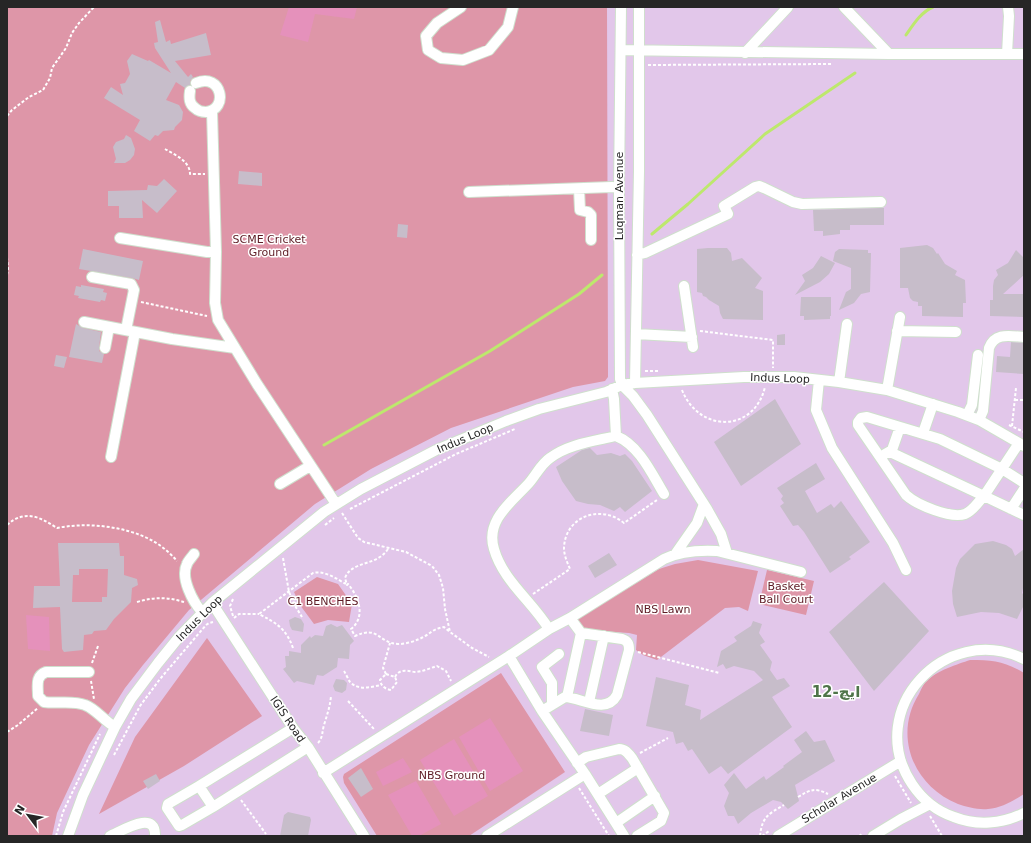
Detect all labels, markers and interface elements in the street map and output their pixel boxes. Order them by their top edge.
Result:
street label: Luqman Avenue [613,151,626,240]
park label: SCME Cricket Ground [233,233,306,259]
street label: Indus Loop [750,371,810,386]
street label: Indus Loop [435,421,495,456]
park label: Basket Ball Court [759,580,814,606]
street label: Indus Loop [174,593,225,644]
park label: C1 BENCHES [288,595,358,608]
park label: NBS Lawn [636,603,690,616]
district label: ایچ-12 [812,683,860,701]
street label: IGIS Road [267,694,308,745]
park label: NBS Ground [419,769,485,782]
street label: Scholar Avenue [799,771,879,826]
north arrow [8,795,48,835]
text: N [12,803,28,817]

